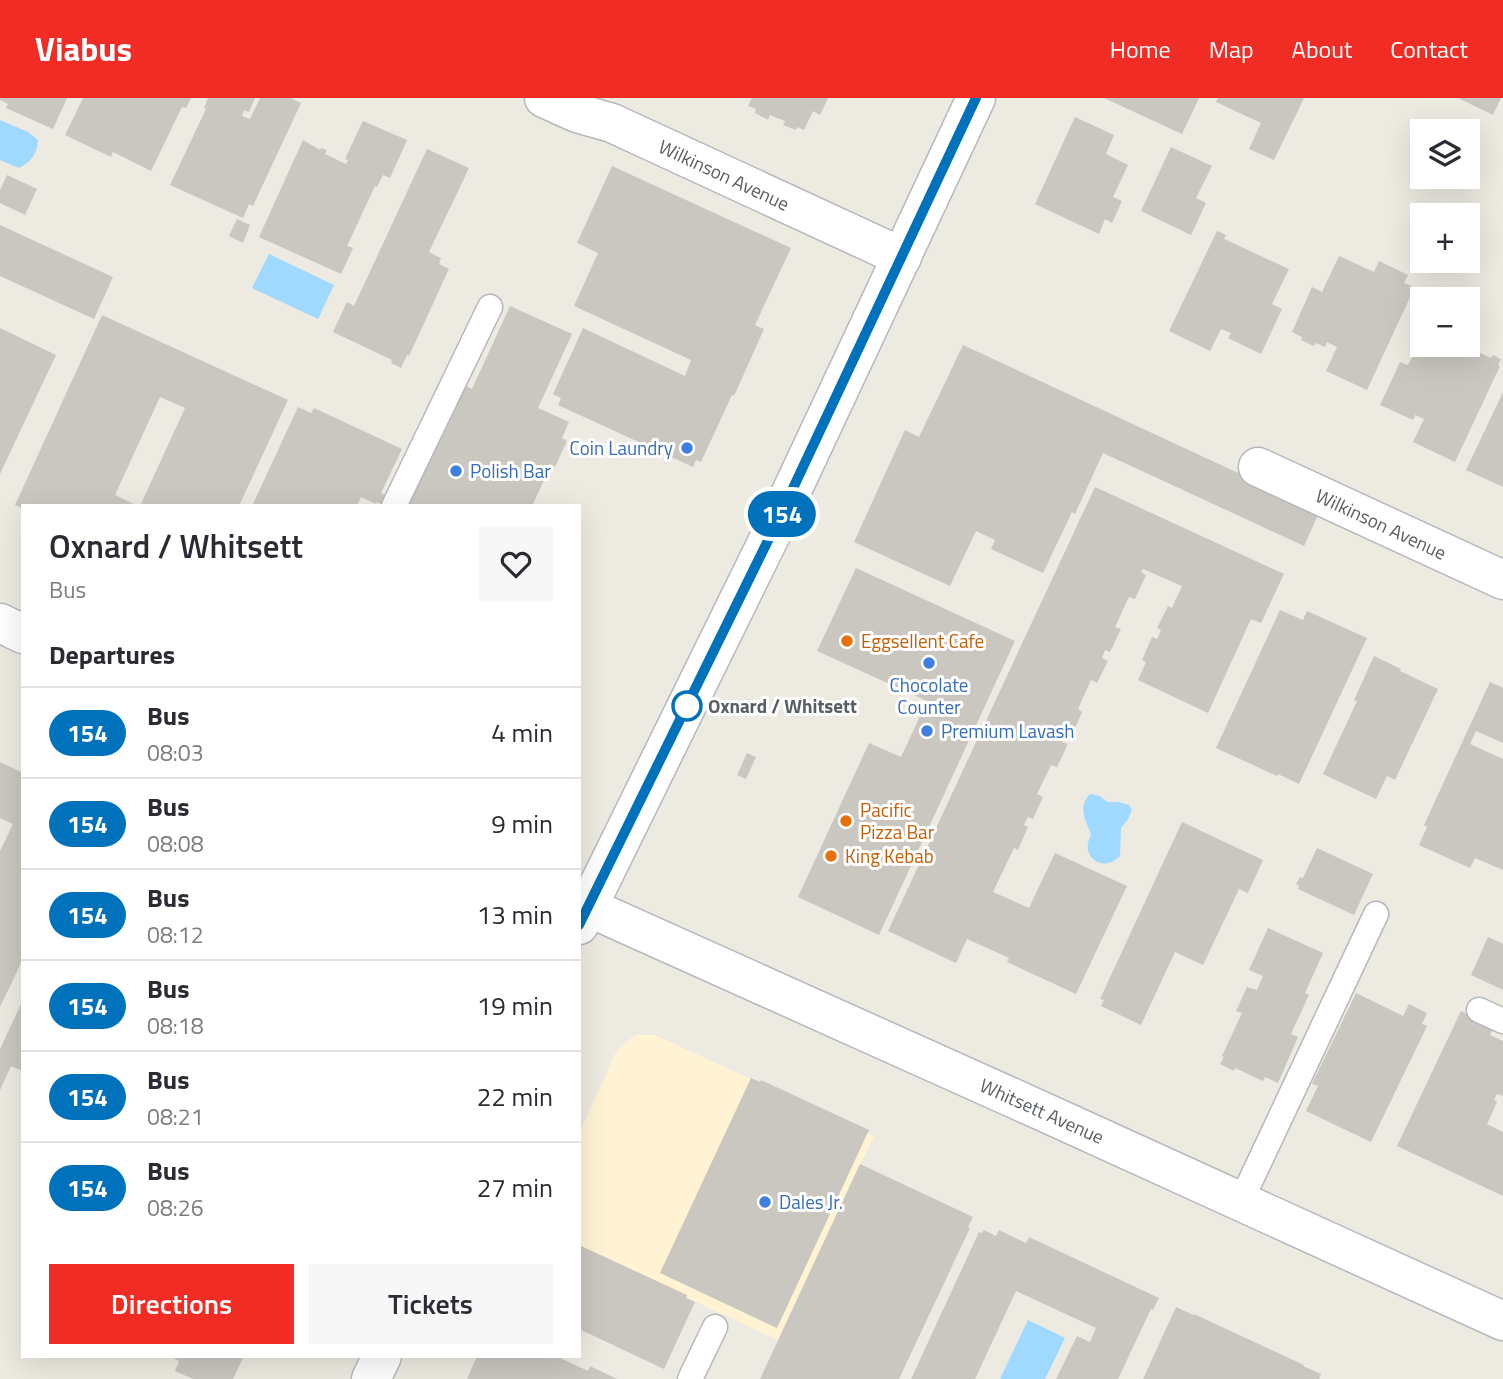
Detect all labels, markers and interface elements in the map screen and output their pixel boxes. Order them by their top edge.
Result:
text: Viabus [35,24,132,74]
text: Home [1110,31,1171,67]
text: Map [1209,31,1254,67]
text: About [1292,31,1352,67]
text: Contact [1390,31,1468,67]
map controls [1410,119,1480,357]
button: layers [1410,119,1480,189]
street label: Wilkinson Avenue [654,131,794,218]
button: + [1410,203,1480,273]
button: − [1410,287,1480,357]
place label: Coin Laundry [570,433,673,462]
marker: Coin Laundry [679,440,695,456]
place label: Polish Bar [470,456,551,485]
marker: Polish Bar [448,463,464,479]
street label: Wilkinson Avenue [1311,480,1451,567]
line badge: 154 [742,491,822,537]
text: 154 [762,496,802,532]
text: Oxnard / Whitsett [49,521,303,571]
button: heart [479,527,553,601]
text: Bus [49,572,86,607]
place label: Eggsellent Cafe [861,626,984,655]
marker: Eggsellent Cafe [839,633,855,649]
text: Departures [49,635,175,674]
marker: Chocolate Counter [921,655,937,671]
place label: Chocolate Counter [890,670,968,721]
marker: Oxnard / Whitsett [672,691,702,721]
place label: Oxnard / Whitsett [708,691,857,720]
text: Bus [147,696,189,735]
text: 4 min [491,713,553,752]
text: 154 [67,715,108,751]
place label: Premium Lavash [941,716,1075,745]
marker: Premium Lavash [919,723,935,739]
text: 08:03 [147,735,204,770]
text: Bus [147,787,189,826]
place label: Pacific Pizza Bar [860,795,935,846]
text: 9 min [491,804,553,843]
text: 154 [67,806,108,842]
marker: Pacific Pizza Bar [838,813,854,829]
text: 08:08 [147,826,204,861]
place label: King Kebab [845,841,934,870]
marker: King Kebab [823,848,839,864]
text: Bus [147,878,189,917]
text: 13 min [477,895,553,934]
text: 154 [67,897,108,933]
text: 08:12 [147,917,204,952]
text: Bus [147,969,189,1008]
text: 19 min [477,986,553,1025]
text: 154 [67,988,108,1024]
text: 08:18 [147,1008,204,1043]
text: Bus [147,1060,189,1099]
street label: Whitsett Avenue [975,1070,1109,1151]
text: 22 min [477,1077,553,1116]
text: 154 [67,1079,108,1115]
text: 08:21 [147,1099,204,1134]
text: Bus [147,1151,189,1190]
text: 27 min [477,1168,553,1207]
text: 154 [67,1170,108,1206]
place label: Dales Jr. [779,1187,843,1216]
text: 08:26 [147,1190,204,1225]
marker: Dales Jr. [757,1194,773,1210]
button: Directions [49,1264,294,1344]
button: Tickets [308,1264,553,1344]

